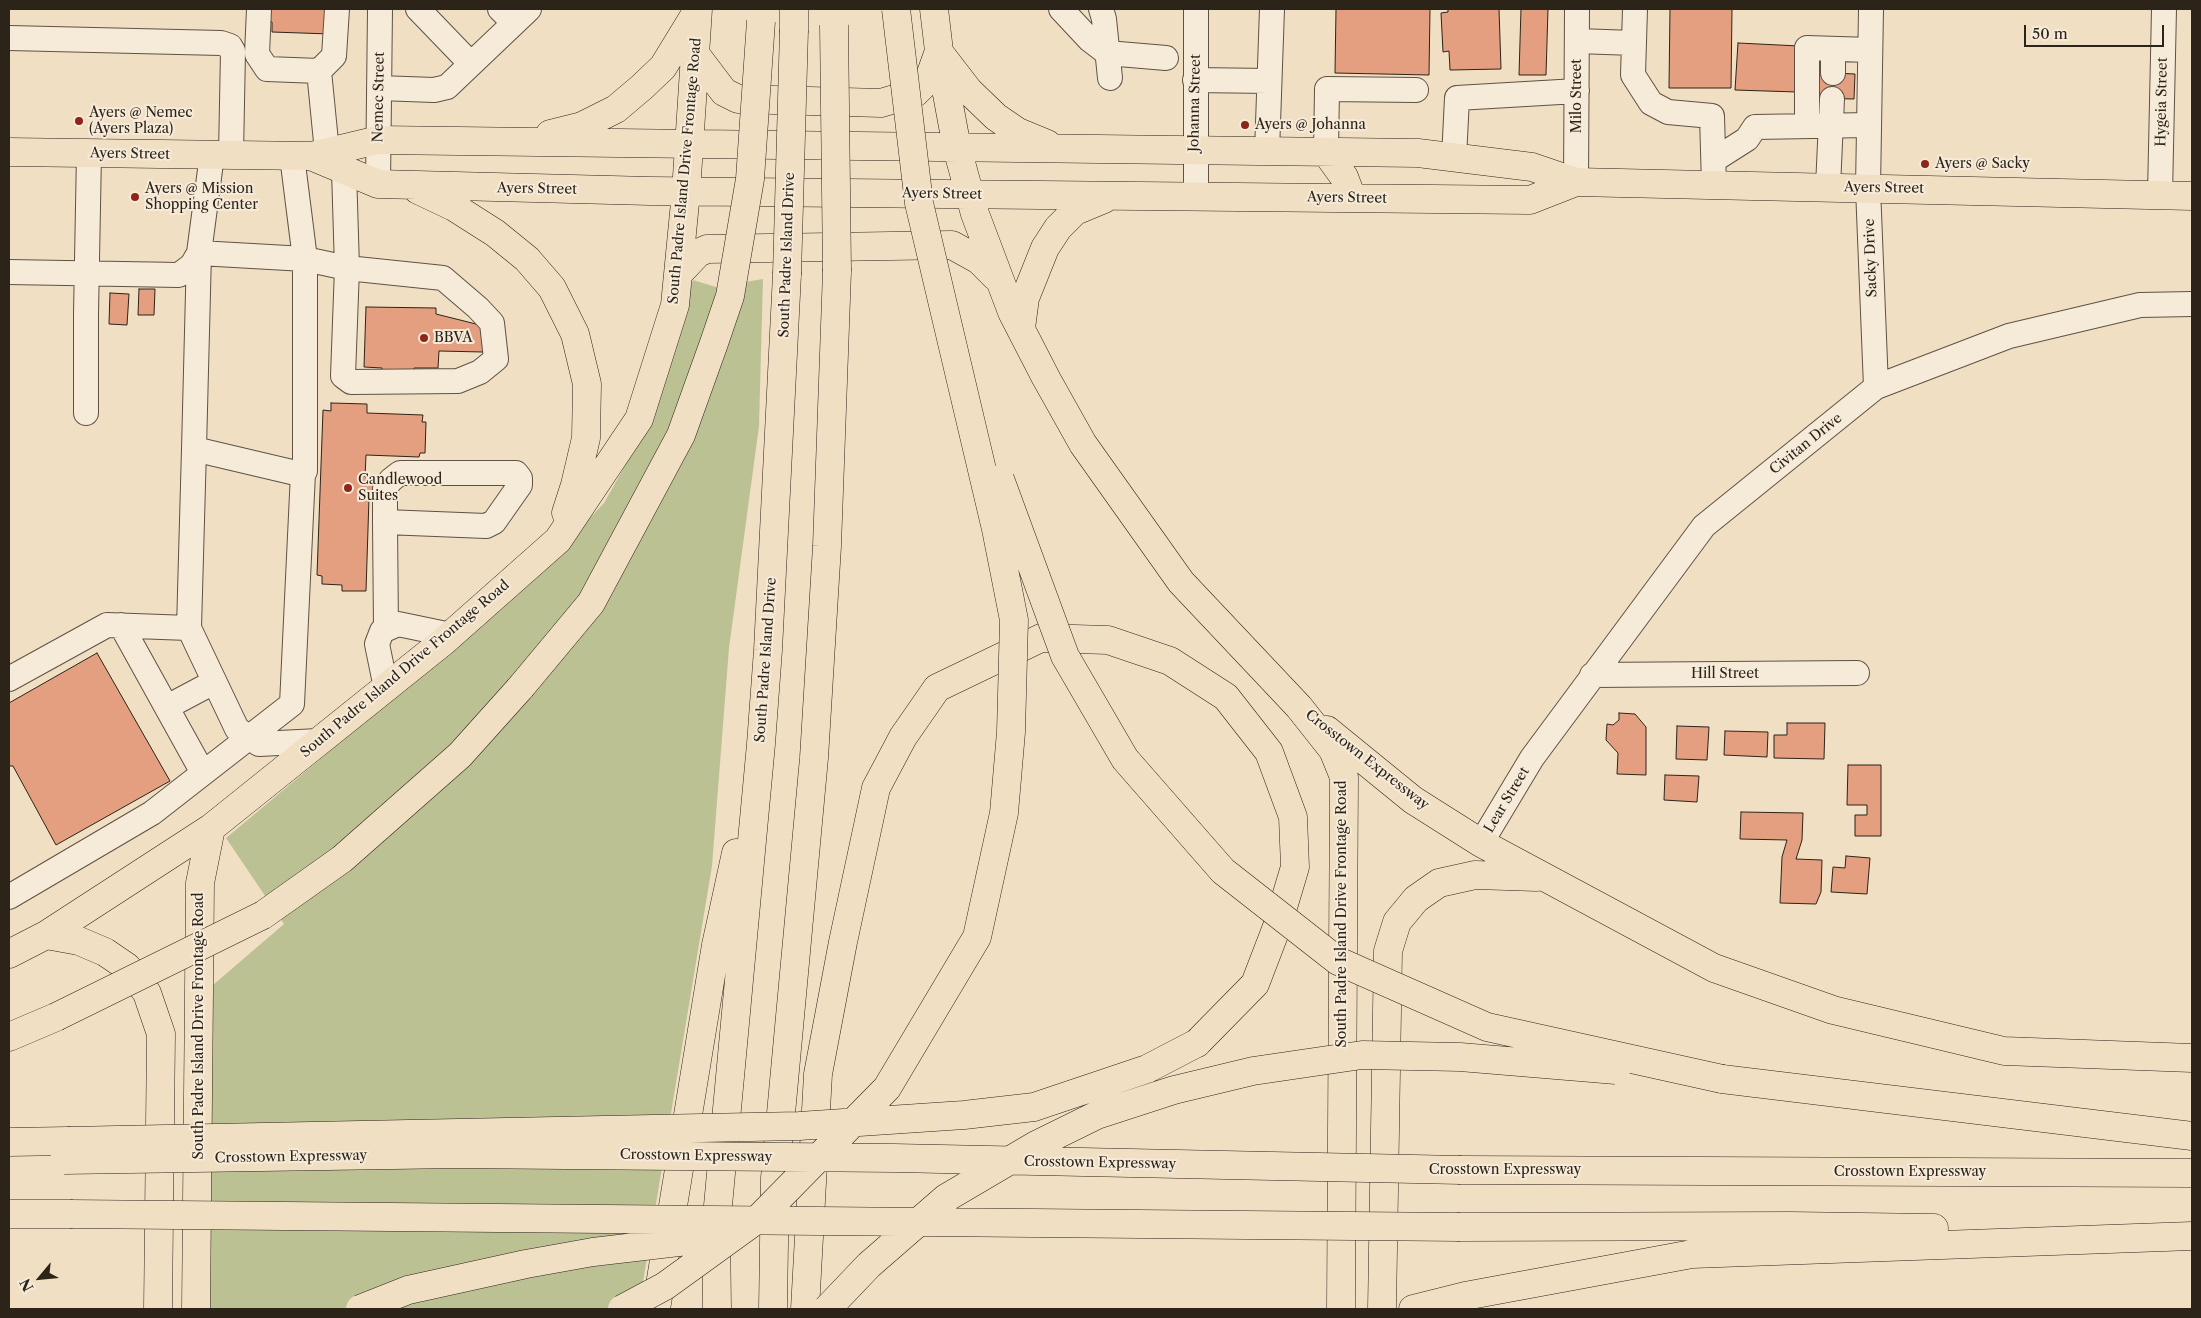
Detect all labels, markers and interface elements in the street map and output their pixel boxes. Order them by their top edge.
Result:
scale bar [2026,15,2166,47]
text: 50 m [2032,24,2068,43]
street label: South Padre Island Drive Frontage Road [665,37,705,305]
street label: Nemec Street [370,52,388,142]
street label: Johanna Street [1186,54,1204,152]
street label: Hygeia Street [2153,57,2171,147]
street label: Milo Street [1569,59,1585,133]
place label: Ayers @ Nemec (Ayers Plaza) [89,105,193,138]
marker: Ayers @ Nemec (Ayers Plaza) [73,115,85,127]
place label: Ayers @ Johanna [1255,117,1366,133]
marker: Ayers @ Johanna [1239,119,1251,131]
street label: Ayers Street [90,145,170,163]
place label: Ayers @ Sacky [1935,156,2030,172]
marker: Ayers @ Sacky [1919,158,1931,170]
street label: South Padre Island Drive [776,172,798,338]
street label: Ayers Street [1844,179,1924,197]
street label: Ayers Street [497,180,577,198]
place label: Ayers @ Mission Shopping Center [145,181,258,213]
street label: Ayers Street [902,185,982,203]
street label: Ayers Street [1307,189,1387,207]
marker: Ayers @ Mission Shopping Center [129,191,141,203]
street label: Sacky Drive [1861,218,1881,298]
place label: BBVA [434,330,473,346]
marker: BBVA [418,332,430,344]
street label: Civitan Drive [1767,410,1845,478]
place label: Candlewood Suites [358,472,442,504]
marker: Candlewood Suites [342,482,354,494]
street label: South Padre Island Drive Frontage Road [297,577,513,761]
street label: South Padre Island Drive [752,577,780,743]
street label: Hill Street [1691,666,1759,682]
street label: Crosstown Expressway [1302,706,1432,814]
street label: Lear Street [1481,764,1533,836]
street label: South Padre Island Drive Frontage Road [1334,780,1350,1048]
street label: South Padre Island Drive Frontage Road [191,892,207,1160]
street label: Crosstown Expressway [620,1146,772,1166]
street label: Crosstown Expressway [215,1147,367,1167]
street label: Crosstown Expressway [1024,1153,1176,1173]
street label: Crosstown Expressway [1429,1162,1581,1178]
street label: Crosstown Expressway [1834,1164,1986,1180]
north arrow [15,1253,65,1303]
text: N [16,1275,38,1295]

